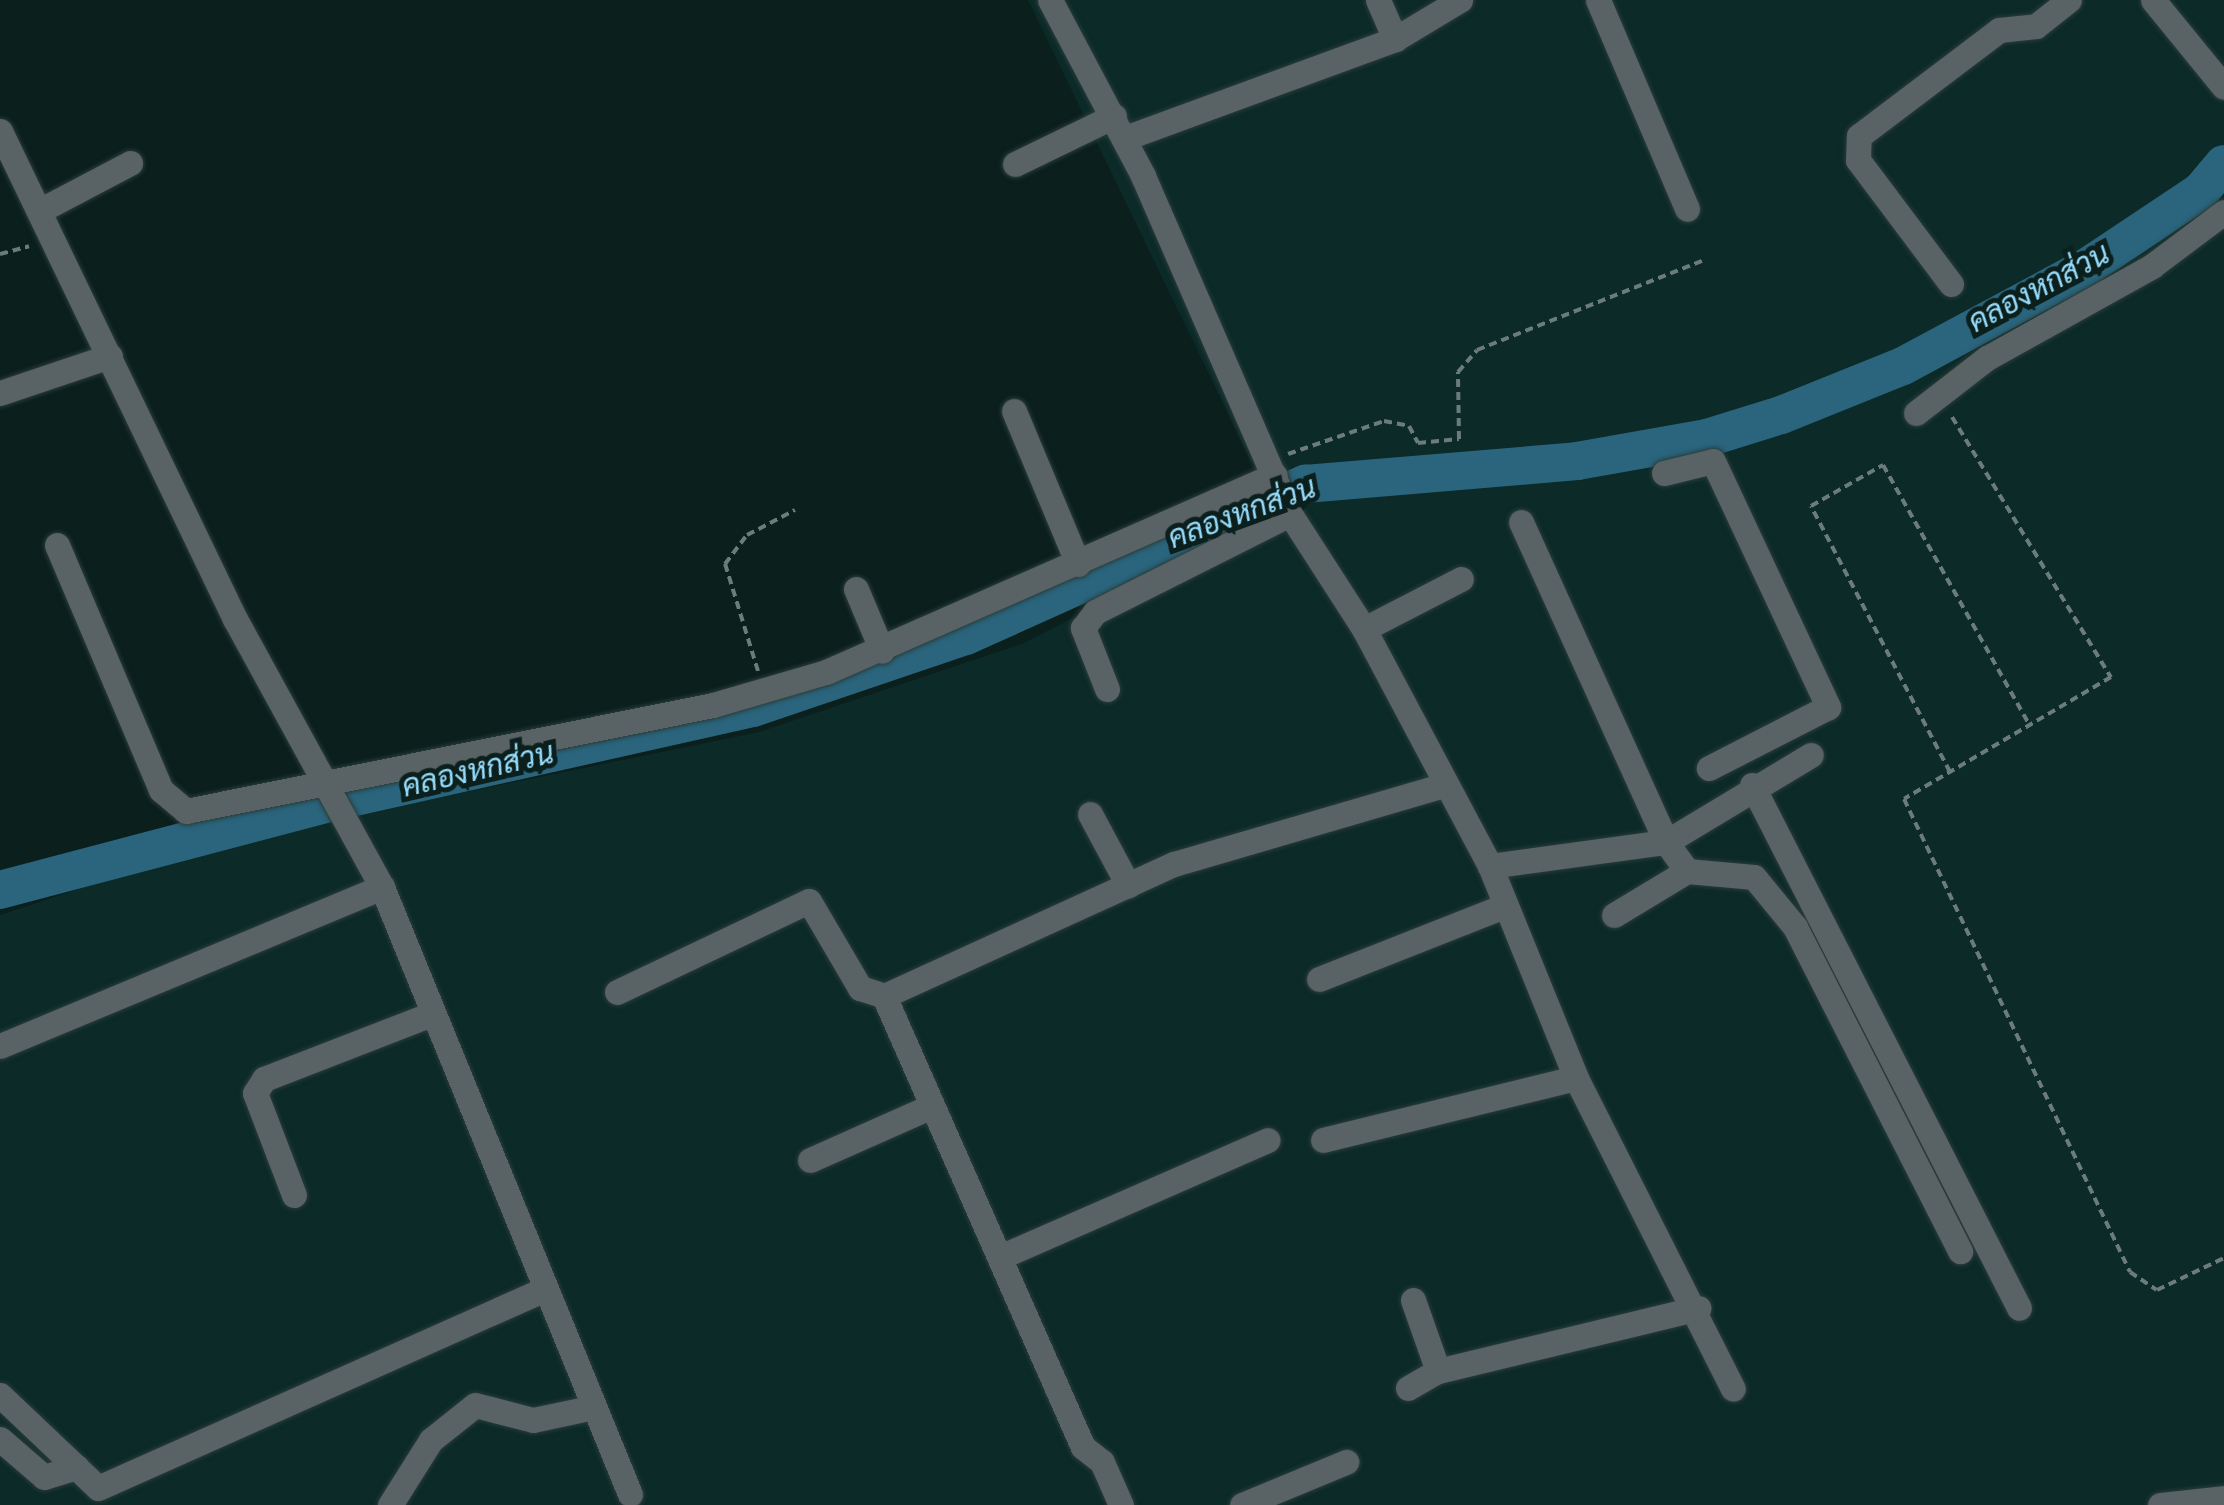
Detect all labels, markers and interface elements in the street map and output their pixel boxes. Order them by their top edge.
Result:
water label: คลองหกส่วน [1962,236,2116,340]
water label: คลองหกส่วน [1163,470,1321,556]
water label: คลองหกส่วน [398,735,558,805]

